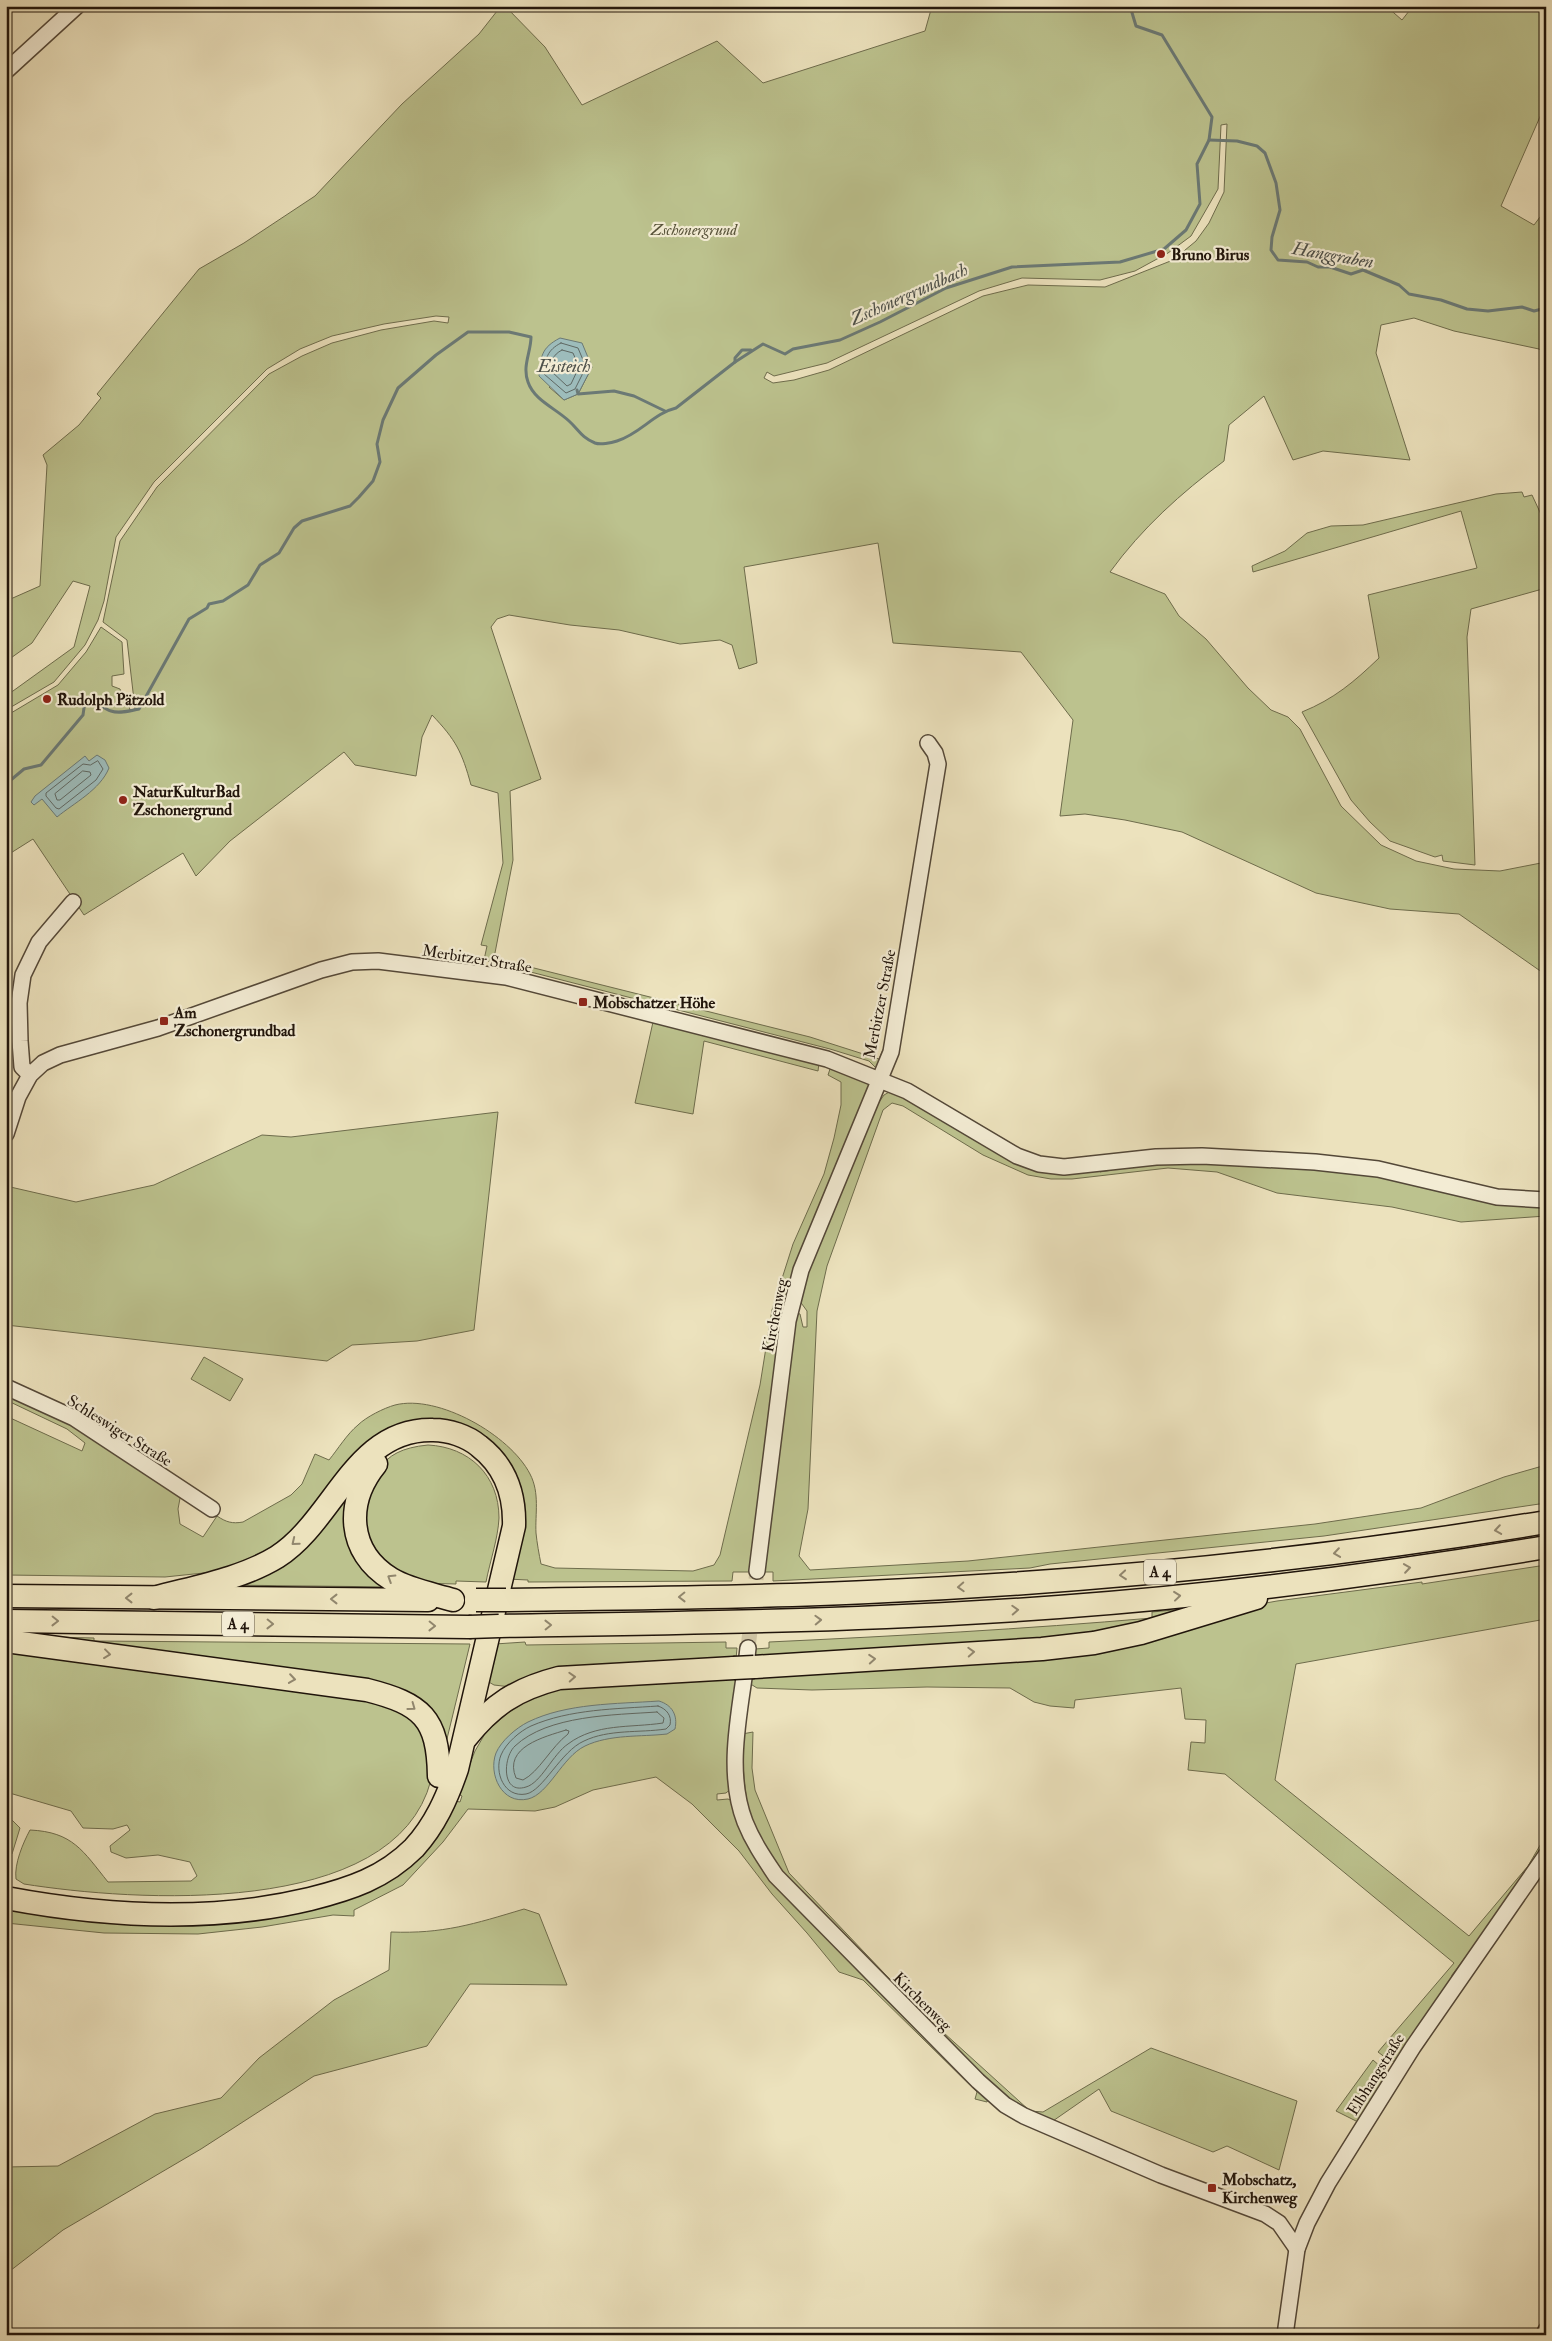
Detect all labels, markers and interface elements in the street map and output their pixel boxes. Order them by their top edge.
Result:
park label: Zschonergrund [650,220,738,240]
water label: Hanggraben [1289,237,1375,274]
place label: Bruno Birus [1171,245,1250,265]
marker: Bruno Birus [1155,248,1167,260]
water label: Zschonergrundbach [846,258,972,331]
water label: Eisteich [536,355,591,378]
place label: Rudolph Pätzold [57,690,164,711]
marker: Rudolph Pätzold [41,693,53,705]
place label: NaturKulturBad Zschonergrund [132,782,240,821]
marker: NaturKulturBad Zschonergrund [117,794,129,806]
street label: Merbitzer Straße [421,940,533,978]
street label: Merbitzer Straße [860,948,900,1060]
place label: Mobschatzer Höhe [592,993,715,1013]
marker: Mobschatzer Höhe [577,996,589,1008]
place label: Am Zschonergrundbad [173,1003,295,1042]
marker: Am Zschonergrundbad [158,1015,170,1027]
street label: Kirchenweg [758,1275,792,1354]
street label: Schleswiger Straße [63,1391,176,1471]
one-way arrow [1493,1524,1502,1534]
one-way arrow [292,1536,301,1544]
one-way arrow [1333,1547,1341,1558]
road number: A 4 [1144,1560,1176,1584]
one-way arrow [1403,1564,1412,1574]
one-way arrow [1119,1570,1127,1581]
one-way arrow [387,1574,396,1584]
one-way arrow [957,1582,965,1593]
one-way arrow [1173,1591,1181,1602]
one-way arrow [678,1592,686,1602]
one-way arrow [125,1593,133,1603]
one-way arrow [330,1594,338,1604]
one-way arrow [1012,1604,1020,1615]
road number: A 4 [222,1612,254,1636]
one-way arrow [814,1615,822,1625]
one-way arrow [52,1616,59,1626]
one-way arrow [266,1619,274,1629]
one-way arrow [544,1620,552,1630]
one-way arrow [429,1621,437,1631]
one-way arrow [967,1647,975,1658]
one-way arrow [103,1648,111,1659]
one-way arrow [869,1653,877,1664]
one-way arrow [569,1672,577,1683]
one-way arrow [288,1673,296,1684]
one-way arrow [406,1701,416,1710]
street label: Kirchenweg [889,1968,957,2036]
street label: Elbhangstraße [1343,2030,1409,2119]
place label: Mobschatz, Kirchenweg [1221,2170,1298,2209]
marker: Mobschatz, Kirchenweg [1206,2182,1218,2194]

